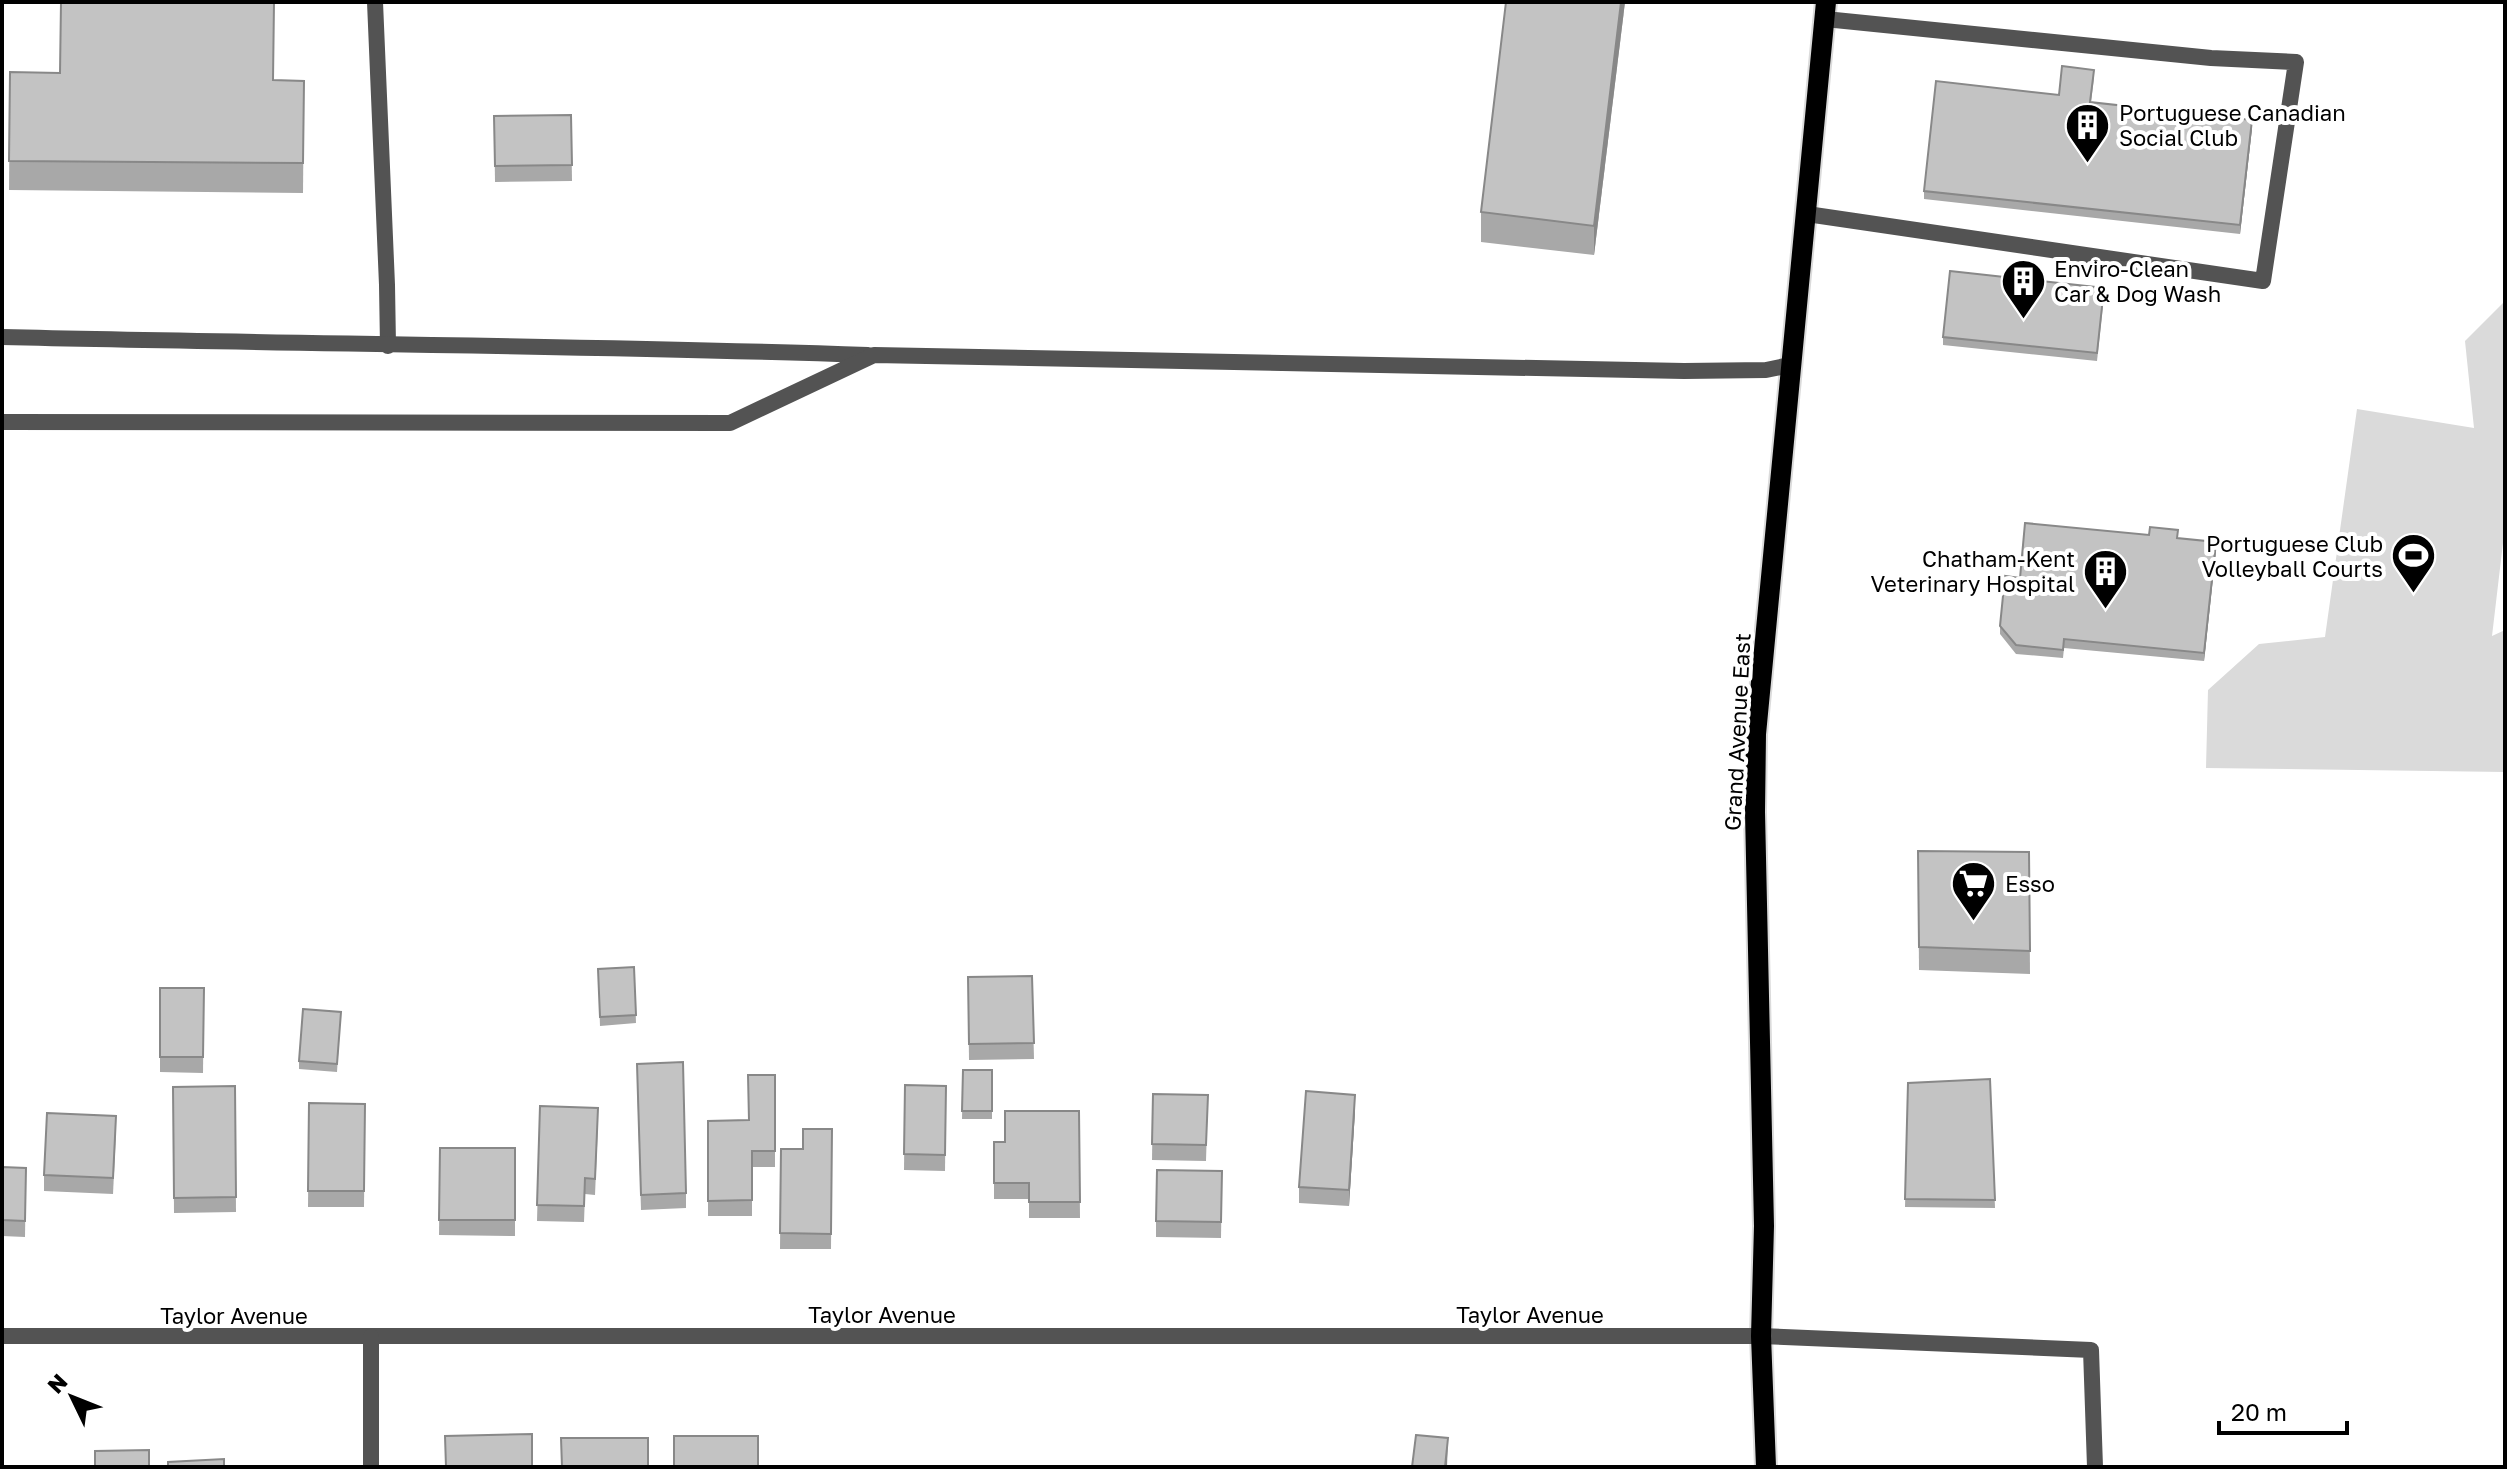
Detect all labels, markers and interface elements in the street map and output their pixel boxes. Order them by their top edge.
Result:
place label: Portuguese Canadian Social Club [2119,99,2346,151]
building icon: Portuguese Canadian Social Club [2064,101,2112,164]
place label: Enviro-Clean Car & Dog Wash [2054,255,2221,307]
building icon: Enviro-Clean Car & Dog Wash [1999,257,2047,320]
place label: Portuguese Club Volleyball Courts [2201,530,2383,582]
sports icon: Portuguese Club Volleyball Courts [2390,532,2438,595]
place label: Chatham-Kent Veterinary Hospital [1870,545,2075,597]
building icon: Chatham-Kent Veterinary Hospital [2082,547,2130,610]
street label: Grand Avenue East [1718,632,1756,832]
supermarket icon: Esso [1950,859,1998,922]
place label: Esso [2005,870,2055,897]
street label: Taylor Avenue [808,1301,956,1328]
street label: Taylor Avenue [1456,1301,1604,1328]
street label: Taylor Avenue [160,1302,308,1329]
north arrow [32,1357,112,1437]
text: N [41,1368,73,1398]
scale bar [2219,1385,2347,1435]
text: 20 m [2231,1397,2287,1426]

